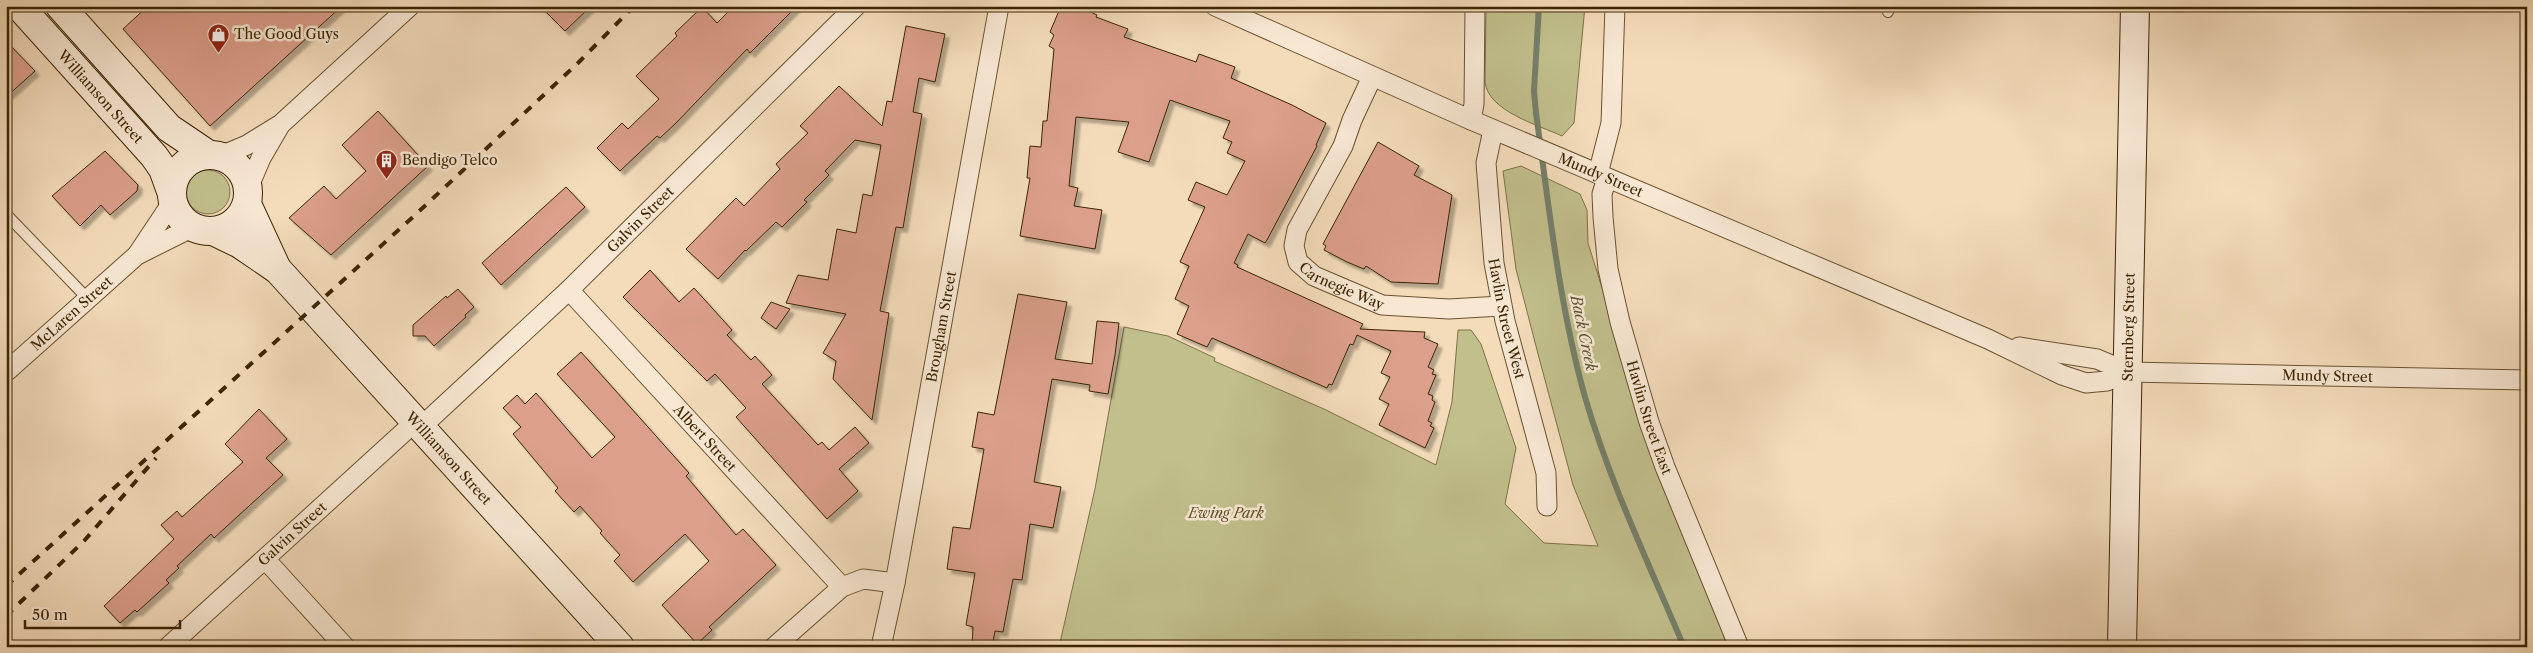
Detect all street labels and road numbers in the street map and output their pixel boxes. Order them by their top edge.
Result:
street label: Williamson Street [53,45,147,147]
street label: Mundy Street [1555,149,1646,201]
street label: Galvin Street [603,182,678,256]
street label: Havlin Street West [1484,257,1529,381]
street label: Carnegie Way [1295,258,1387,314]
street label: Brougham Street [922,270,960,384]
street label: McLaren Street [27,272,116,355]
street label: Sternberg Street [2118,272,2139,382]
street label: Havlin Street East [1623,358,1676,477]
street label: Mundy Street [2282,366,2373,386]
street label: Albert Street [669,400,740,475]
street label: Williamson Street [401,407,496,508]
street label: Galvin Street [254,498,330,570]

